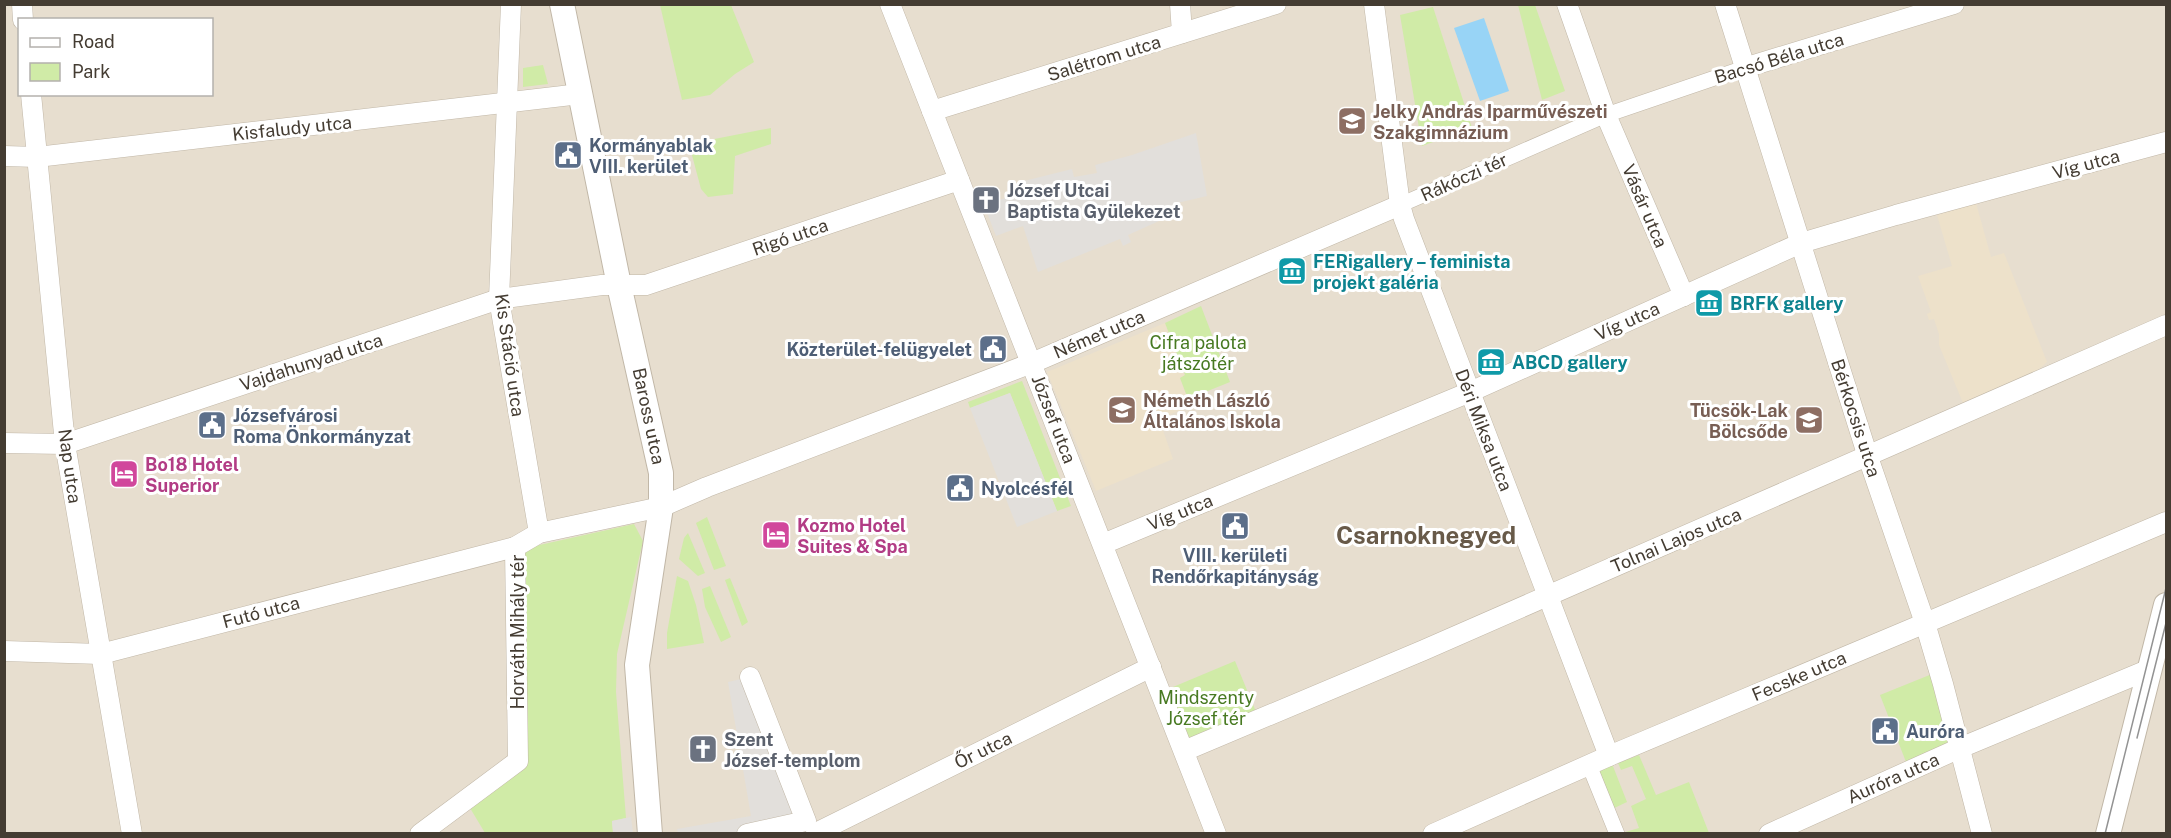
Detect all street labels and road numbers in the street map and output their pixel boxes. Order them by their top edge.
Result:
street label: Bacsó Béla utca [1712,28,1846,88]
street label: Salétrom utca [1045,31,1163,85]
street label: Kisfaludy utca [231,111,353,145]
street label: Víg utca [2050,145,2122,183]
street label: Rákóczi tér [1417,149,1511,205]
street label: Vásár utca [1618,161,1672,251]
street label: Rigó utca [749,214,831,260]
street label: Kis Stáció utca [491,292,529,418]
street label: Víg utca [1591,297,1663,345]
street label: Német utca [1050,305,1148,363]
street label: Vajdahunyad utca [237,329,385,395]
street label: Bérkocsis utca [1827,356,1885,480]
street label: Baross utca [629,366,669,466]
street label: Déri Miksa utca [1451,366,1517,494]
street label: József utca [1028,372,1080,466]
street label: Nap utca [54,427,86,505]
street label: Víg utca [1144,489,1216,535]
street label: Tolnai Lajos utca [1608,503,1744,577]
street label: Horváth Mihály tér [507,554,528,710]
street label: Futó utca [220,592,302,632]
street label: Fecske utca [1749,647,1849,705]
street label: Őr utca [950,726,1015,773]
street label: Auróra utca [1844,748,1942,808]

